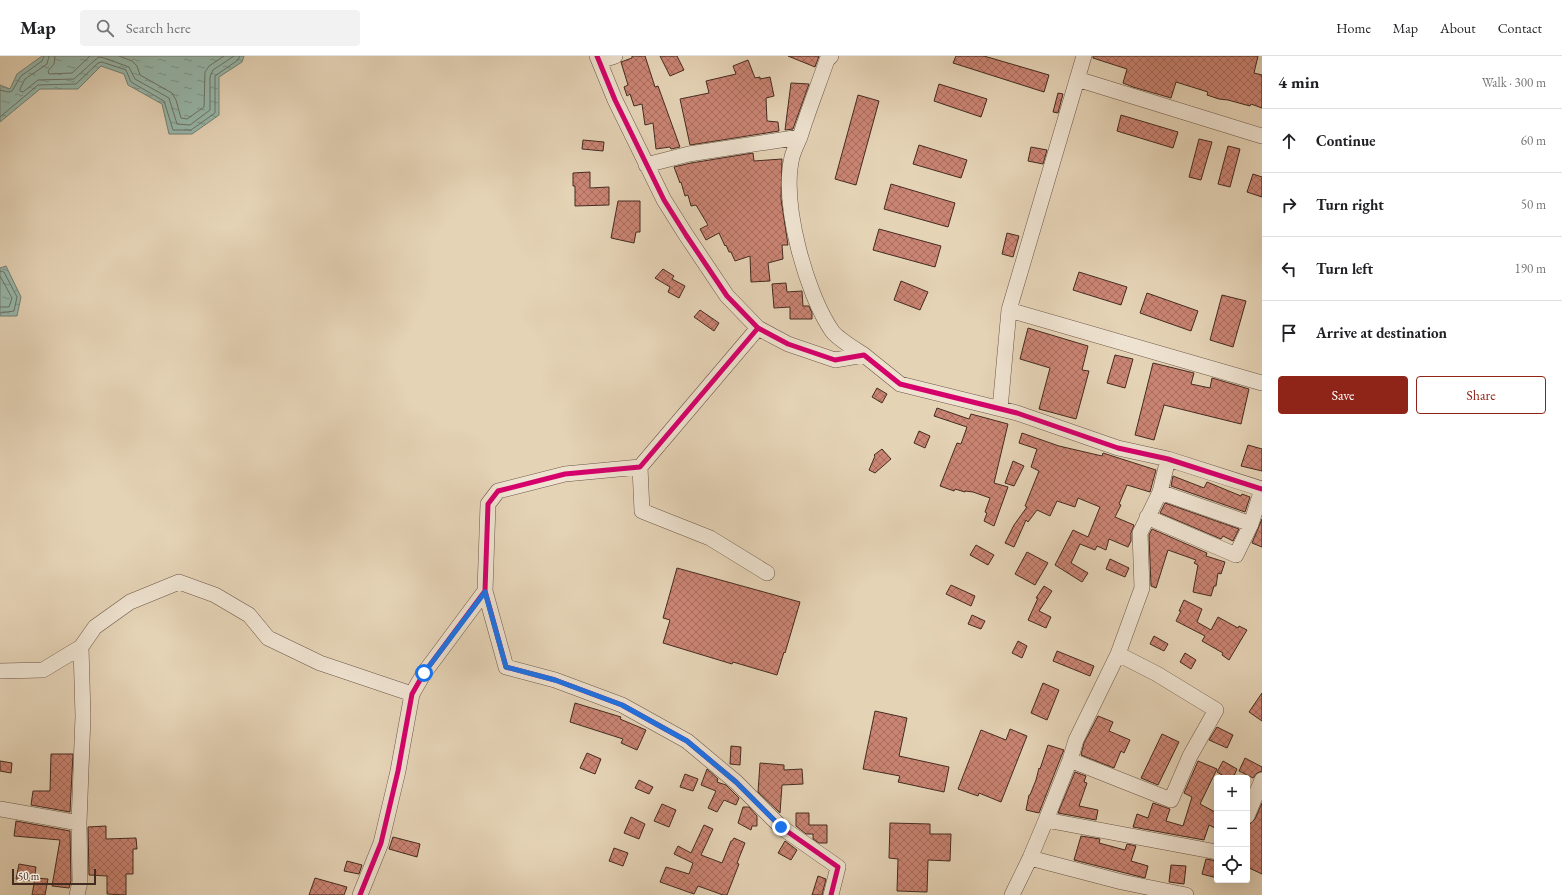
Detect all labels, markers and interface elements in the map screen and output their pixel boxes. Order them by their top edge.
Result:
search box [80,10,360,46]
text: Map [20,15,56,40]
icon: search [94,17,116,39]
text: Search here [126,18,191,37]
text: Home [1336,19,1371,37]
text: Map [1393,19,1418,37]
text: About [1440,19,1476,37]
text: Contact [1498,19,1542,37]
text: 4 min [1278,71,1319,93]
text: Walk · 300 m [1482,74,1546,91]
icon: ahead [1278,130,1300,152]
text: Continue [1316,131,1376,150]
text: 60 m [1521,132,1546,149]
icon: right [1278,194,1300,216]
text: Turn right [1316,195,1384,214]
text: 50 m [1521,196,1546,213]
icon: left [1278,258,1300,280]
text: Turn left [1316,259,1373,278]
text: 190 m [1515,260,1546,277]
icon: arrive [1278,322,1300,344]
text: Arrive at destination [1316,323,1447,342]
button: Save [1278,376,1408,414]
button: Share [1416,376,1546,414]
route start [415,664,433,682]
map controls [1214,775,1250,883]
button: + [1214,775,1250,811]
button: − [1214,811,1250,847]
route end [772,818,790,836]
button: locate [1214,847,1250,883]
scale bar [12,867,96,886]
text: 50 m [18,869,39,883]

